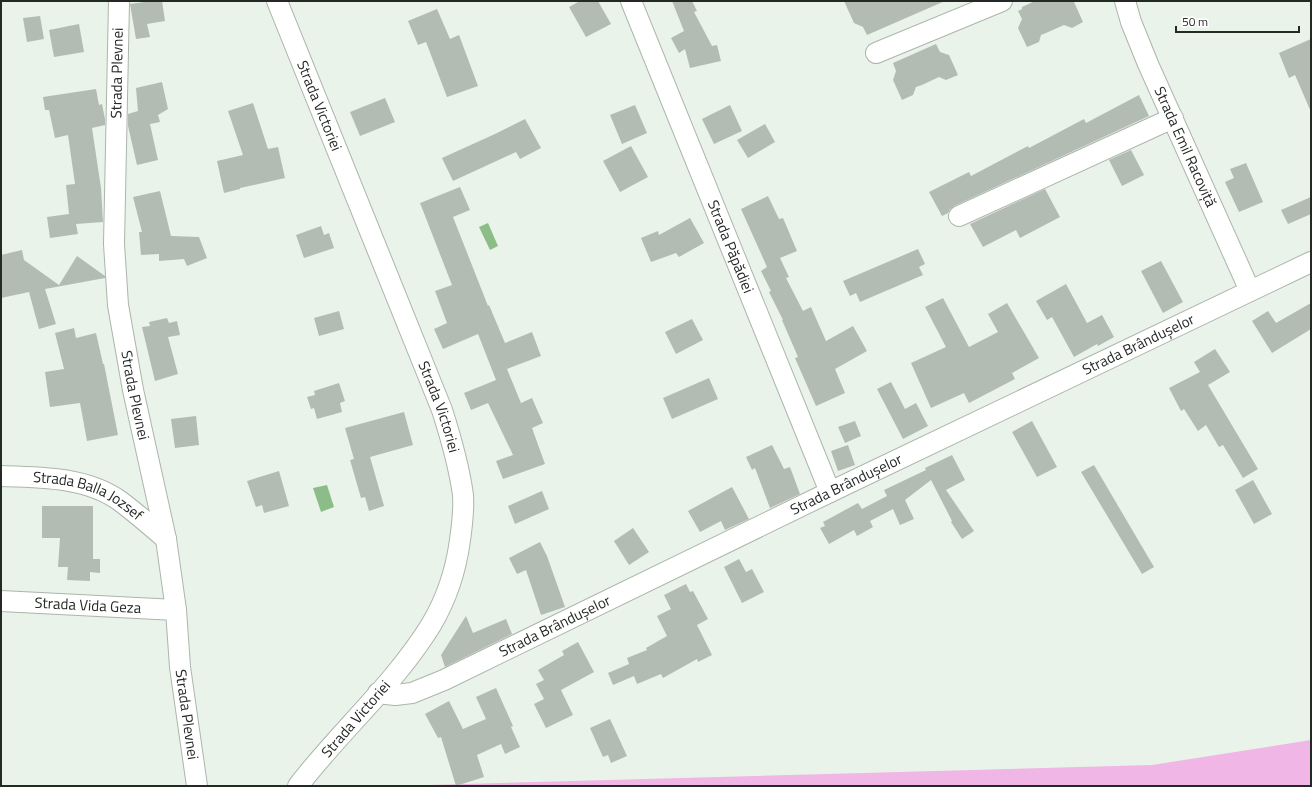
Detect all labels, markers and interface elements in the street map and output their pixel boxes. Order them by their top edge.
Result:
scale bar [1176,8,1299,34]
text: 50 m [1182,12,1208,31]
street label: Strada Plevnei [104,27,129,119]
street label: Strada Victoriei [291,57,348,154]
street label: Strada Emil Racoviță [1149,83,1223,211]
street label: Strada Păpădiei [702,196,760,296]
street label: Strada Brândușelor [1078,307,1198,381]
street label: Strada Plevnei [115,349,156,442]
street label: Strada Victoriei [412,357,466,455]
street label: Strada Brândușelor [786,447,906,521]
street label: Strada Balla Jozsef [32,465,148,526]
street label: Strada Brândușelor [495,589,614,663]
street label: Strada Vida Geza [34,591,142,619]
street label: Strada Plevnei [169,668,205,761]
street label: Strada Victoriei [316,675,396,762]

